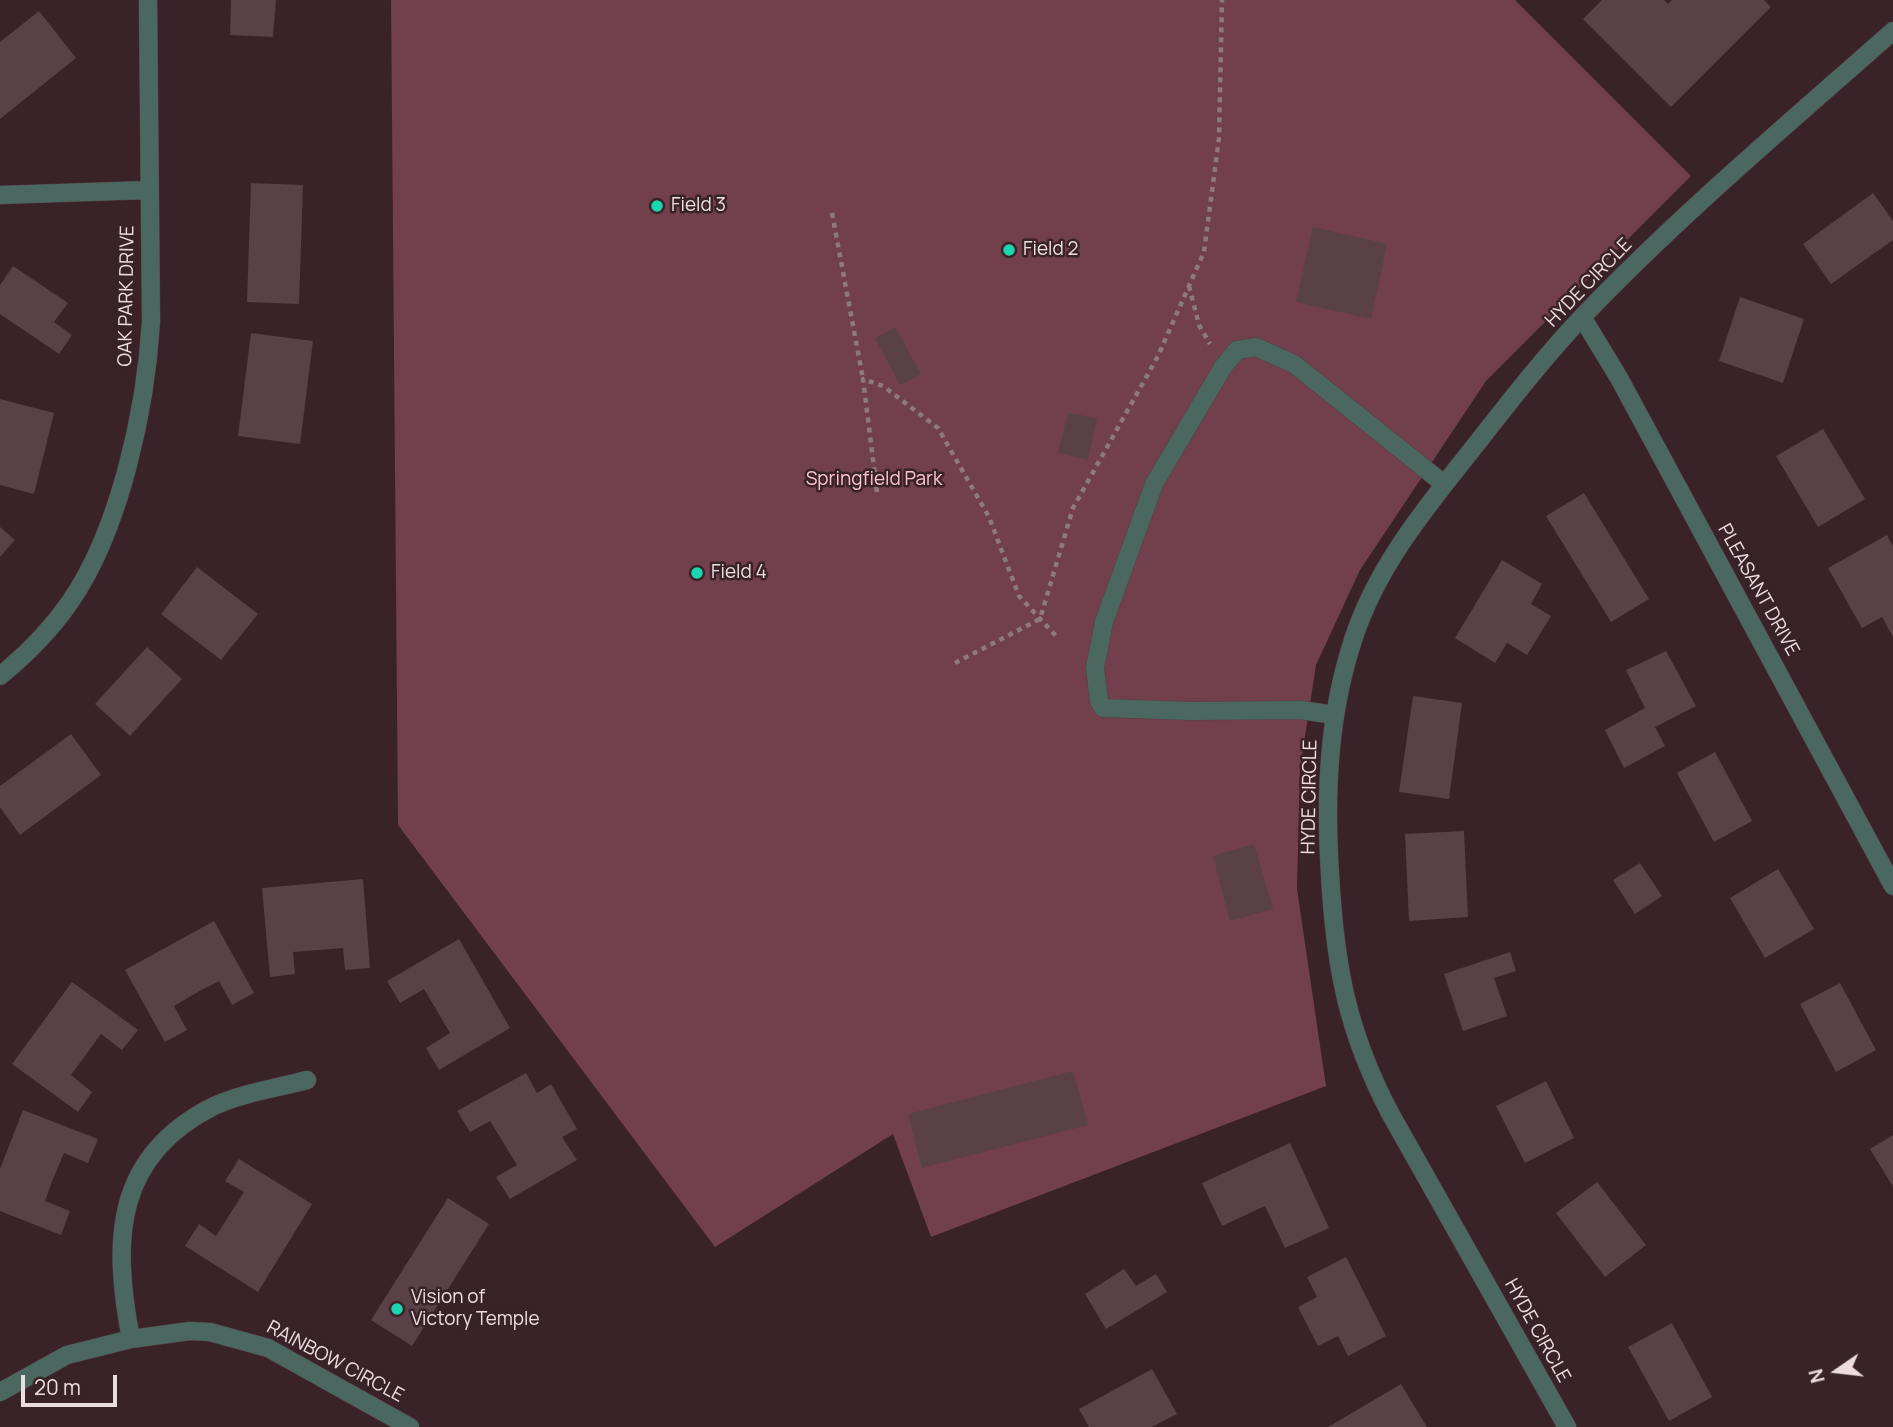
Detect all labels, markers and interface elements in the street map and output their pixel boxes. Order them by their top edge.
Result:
place label: Field 3 [671,195,726,217]
marker: Field 3 [649,198,665,214]
street label: OAK PARK DRIVE [114,225,140,367]
street label: HYDE CIRCLE [1541,234,1637,332]
place label: Field 2 [1023,239,1078,261]
marker: Field 2 [1001,242,1017,258]
park label: Springfield Park [806,469,942,491]
street label: PLEASANT DRIVE [1712,520,1804,660]
place label: Field 4 [711,562,767,584]
marker: Field 4 [689,565,705,581]
street label: HYDE CIRCLE [1298,739,1322,855]
street label: HYDE CIRCLE [1499,1275,1575,1387]
place label: Vision of Victory Temple [411,1287,540,1331]
marker: Vision of Victory Temple [389,1301,405,1317]
street label: RAINBOW CIRCLE [263,1316,407,1408]
north arrow [1802,1336,1872,1406]
scale bar [24,1360,121,1404]
text: N [1802,1366,1831,1386]
text: 20 m [34,1373,81,1401]

